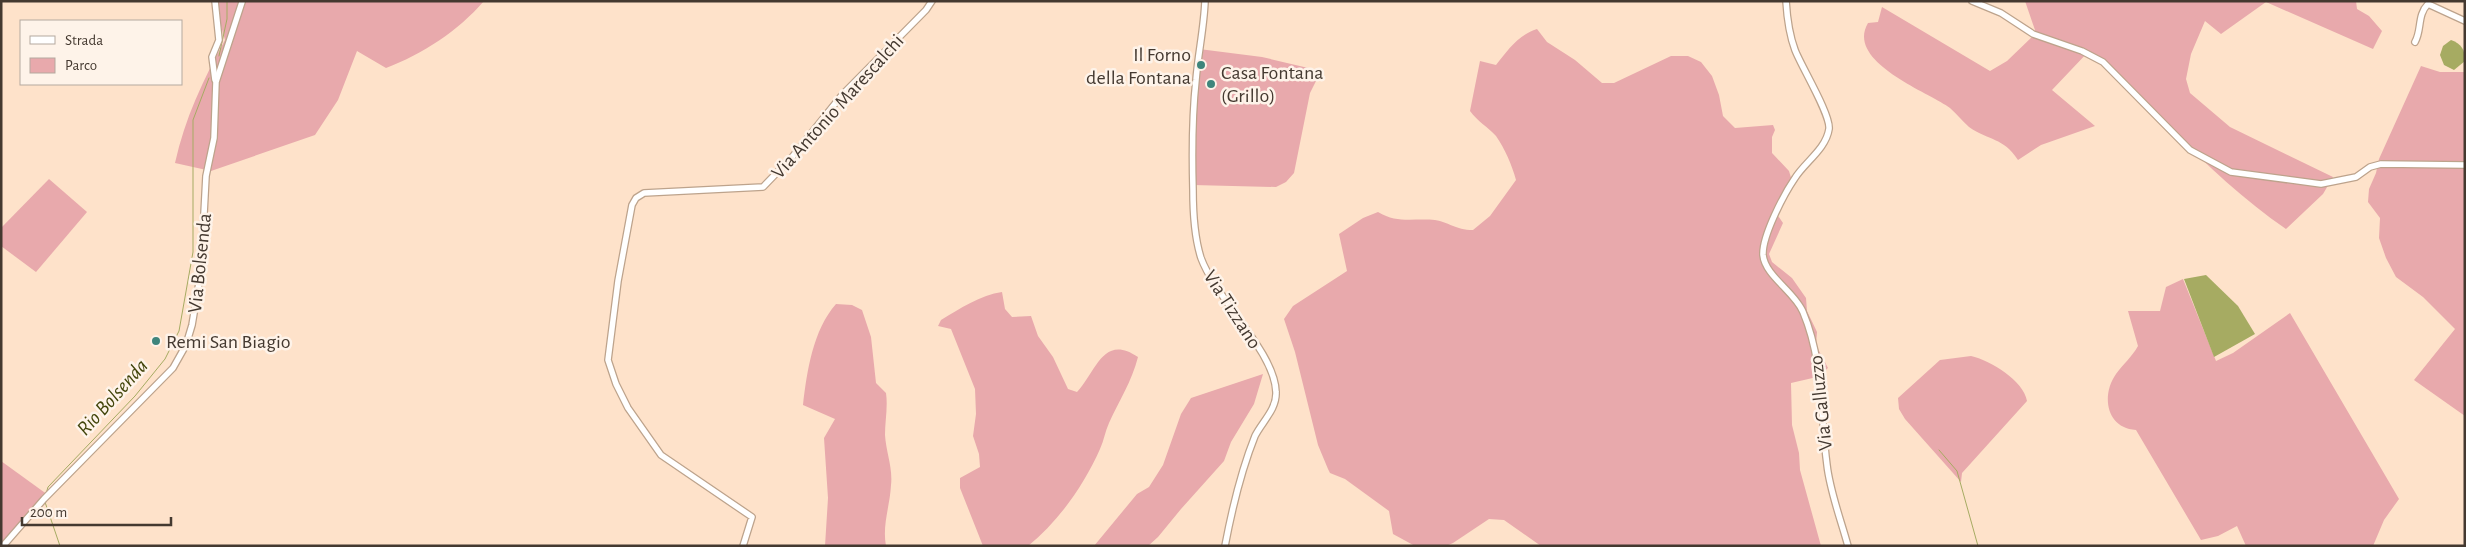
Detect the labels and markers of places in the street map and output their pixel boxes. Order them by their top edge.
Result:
place label: Il Forno della Fontana [1086,45,1191,88]
marker: Il Forno della Fontana [1195,59,1207,71]
place label: Casa Fontana (Grillo) [1221,63,1323,106]
marker: Casa Fontana (Grillo) [1205,78,1217,90]
place label: Remi San Biagio [166,332,291,352]
marker: Remi San Biagio [150,335,162,347]

